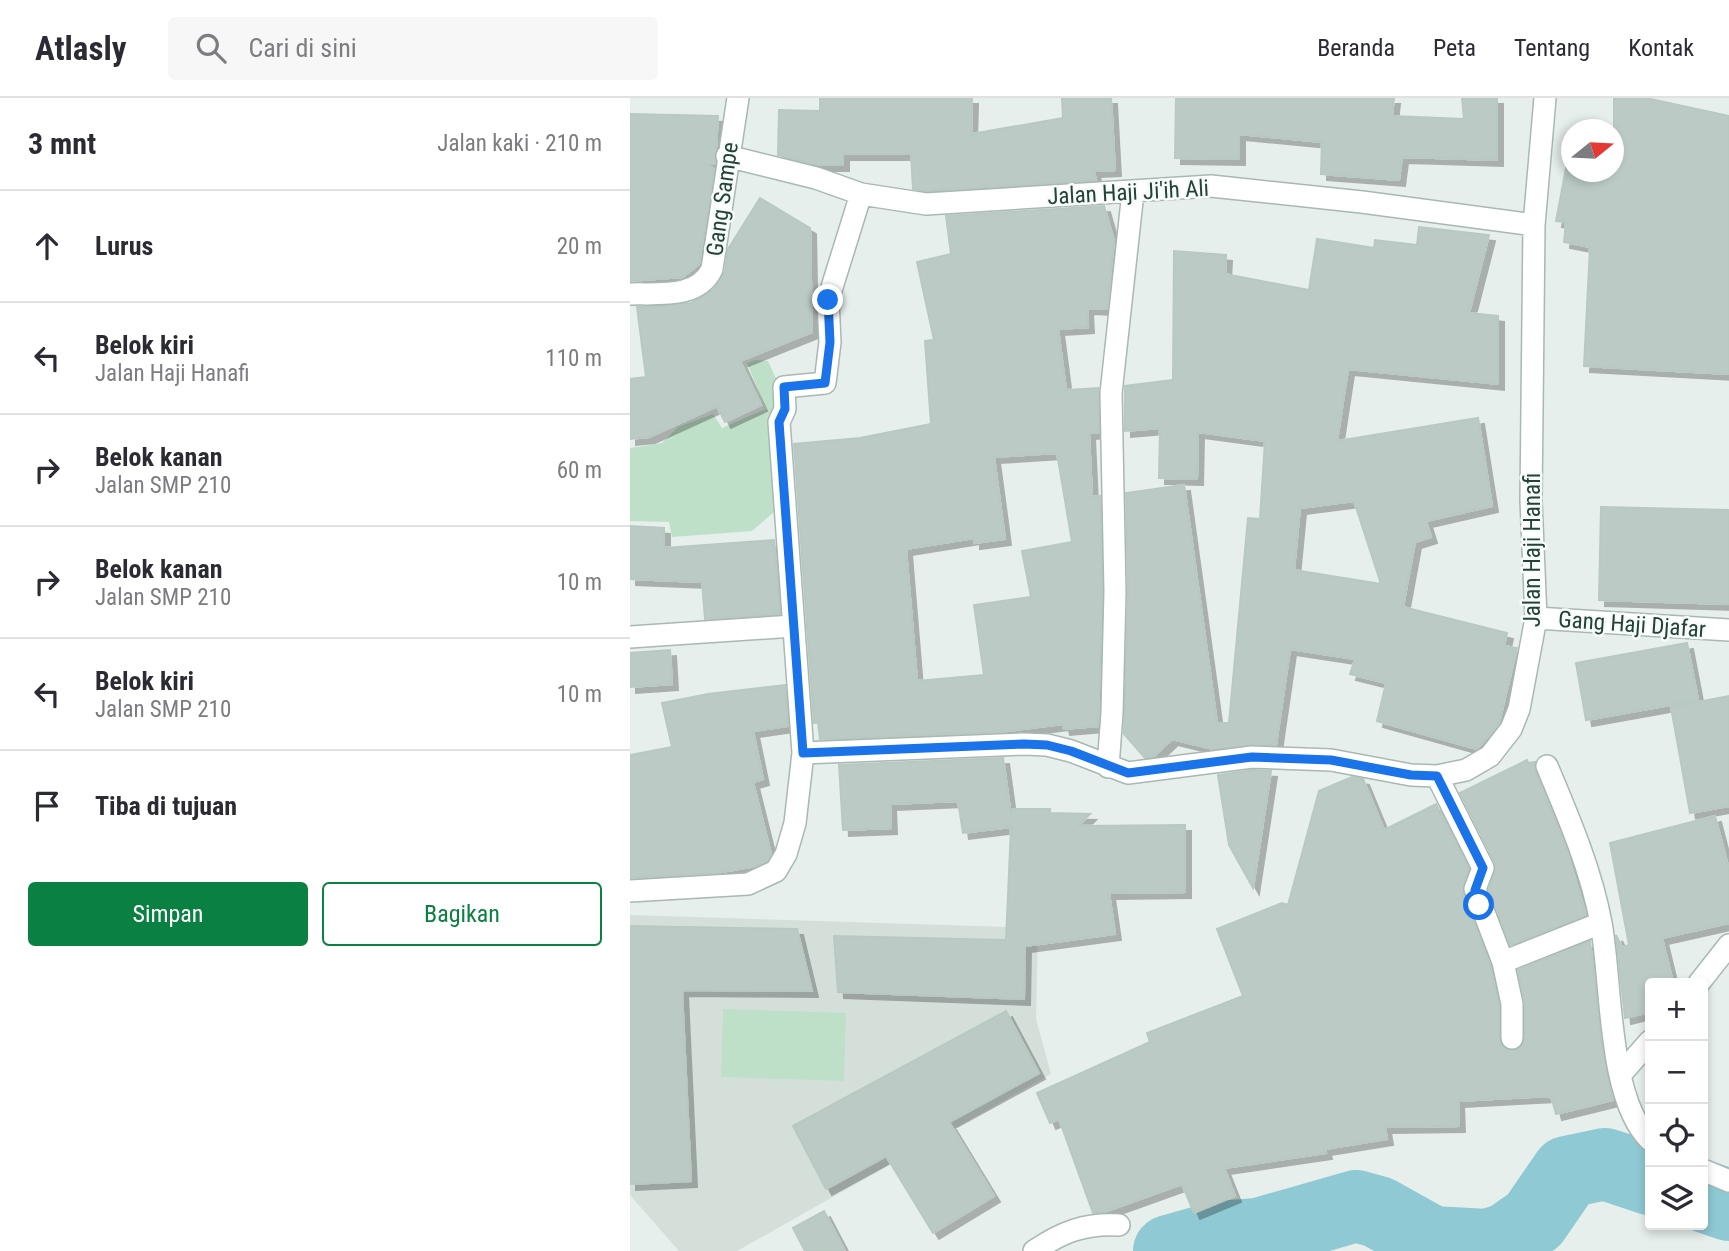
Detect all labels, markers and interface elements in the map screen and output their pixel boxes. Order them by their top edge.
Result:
search box [168,17,658,80]
text: Atlasly [35,29,126,68]
icon: search [192,29,230,67]
text: Cari di sini [248,33,357,63]
text: Beranda [1317,34,1395,62]
text: Peta [1433,34,1476,62]
text: Tentang [1514,34,1590,62]
text: Kontak [1628,34,1694,62]
north arrow [1561,119,1624,182]
text: 3 mnt [28,126,96,161]
text: Jalan kaki · 210 m [437,130,602,157]
street label: Gang Sampe [701,140,744,258]
street label: Jalan Haji Ji'ih Ali [1047,175,1209,210]
icon: ahead [28,227,66,265]
text: Lurus [95,231,153,261]
text: 20 m [557,233,602,260]
route end [812,284,843,315]
text: Belok kiri [95,330,194,360]
icon: left [28,339,66,377]
text: 110 m [545,345,602,372]
text: Jalan Haji Hanafi [95,360,250,387]
text: Belok kanan [95,442,222,472]
icon: right [28,451,66,489]
text: 60 m [557,457,602,484]
text: Jalan SMP 210 [95,472,231,499]
street label: Jalan Haji Hanafi [1519,473,1546,627]
text: Belok kanan [95,554,222,584]
icon: right [28,563,66,601]
text: 10 m [557,569,602,596]
text: Jalan SMP 210 [95,584,231,611]
street label: Gang Haji Djafar [1557,606,1707,643]
text: Belok kiri [95,666,194,696]
icon: left [28,675,66,713]
text: 10 m [557,681,602,708]
text: Jalan SMP 210 [95,696,231,723]
icon: arrive [28,787,66,825]
text: Tiba di tujuan [95,791,237,821]
button: Simpan [28,882,308,946]
button: Bagikan [322,882,602,946]
route start [1463,889,1494,920]
map controls [1645,978,1708,1230]
button: + [1645,978,1708,1041]
button: − [1645,1041,1708,1104]
button: locate [1645,1104,1708,1167]
button: layers [1645,1167,1708,1230]

